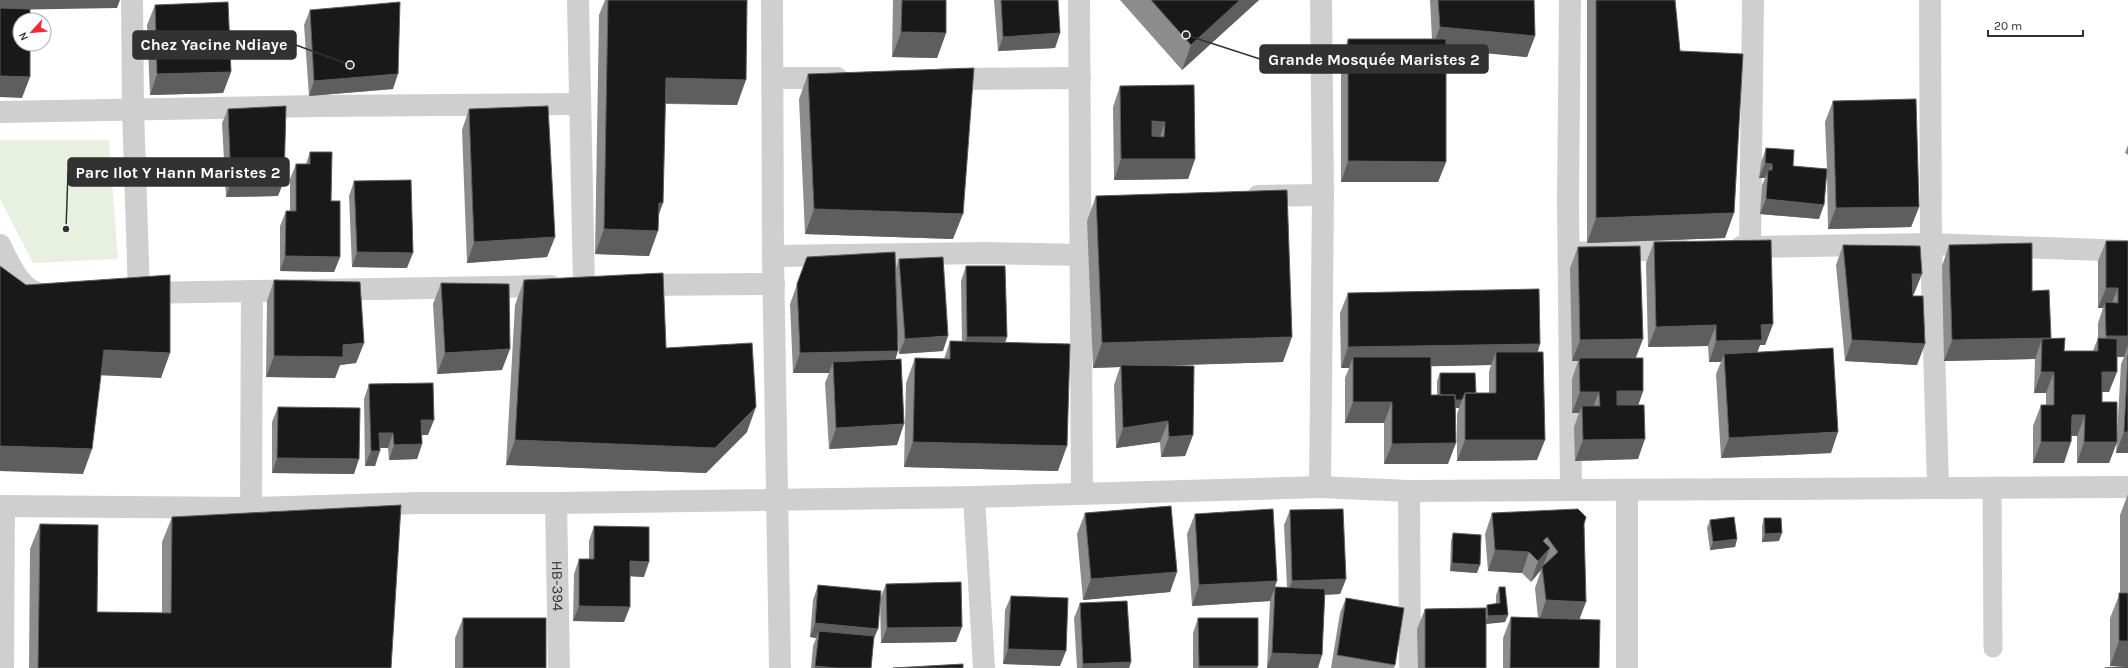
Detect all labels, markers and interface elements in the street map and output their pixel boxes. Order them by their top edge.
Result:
north arrow [12,12,52,52]
scale bar [1988,12,2083,38]
text: 20 m [1994,19,2022,33]
text: N [16,30,31,43]
callout: Chez Yacine Ndiaye [133,31,296,59]
text: Chez Yacine Ndiaye [141,35,287,54]
callout: Grande Mosquée Maristes 2 [1260,45,1488,73]
text: Grande Mosquée Maristes 2 [1268,50,1480,69]
callout: Parc Ilot Y Hann Maristes 2 [68,158,289,186]
text: Parc Ilot Y Hann Maristes 2 [76,163,280,182]
street label: HB-394 [548,561,567,612]

